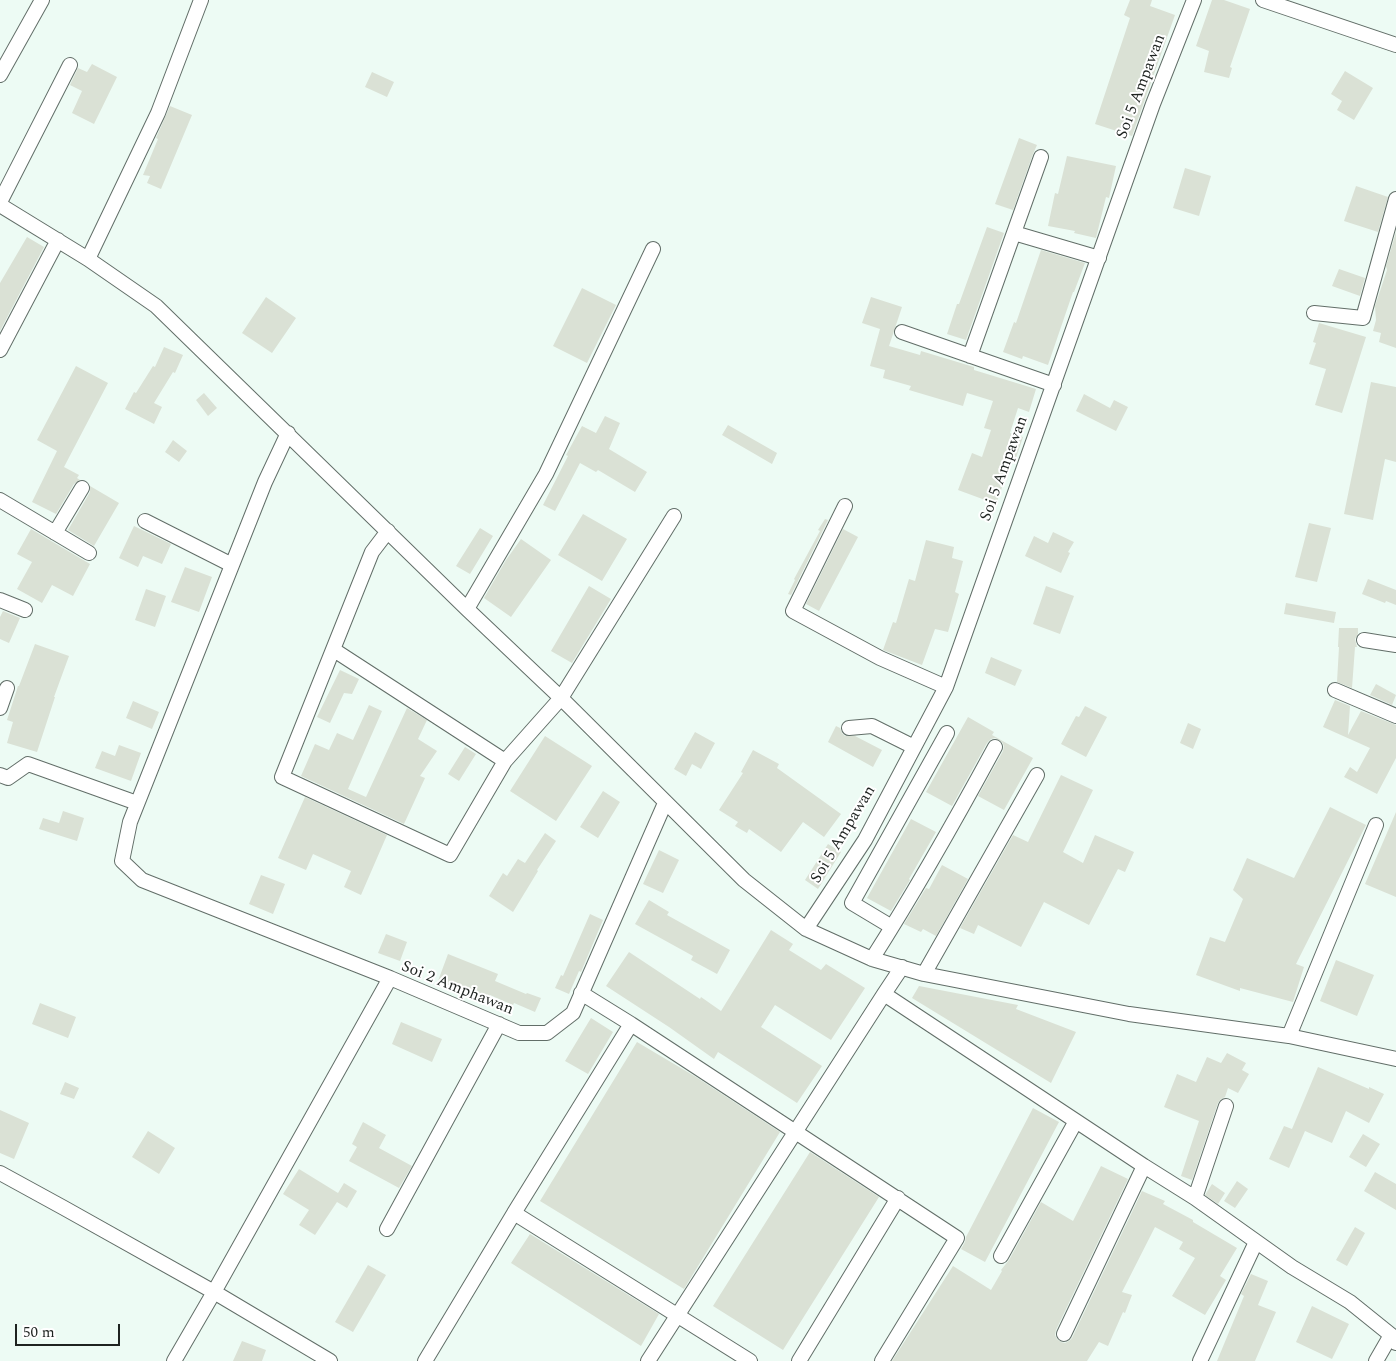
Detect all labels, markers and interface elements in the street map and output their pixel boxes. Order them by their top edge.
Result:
street label: Soi 5 Ampawan [1113,32,1171,142]
street label: Soi 5 Ampawan [977,414,1033,524]
street label: Soi 5 Ampawan [807,783,881,887]
street label: Soi 2 Amphawan [398,958,516,1020]
scale bar [18,1314,122,1346]
text: 50 m [23,1321,55,1344]

